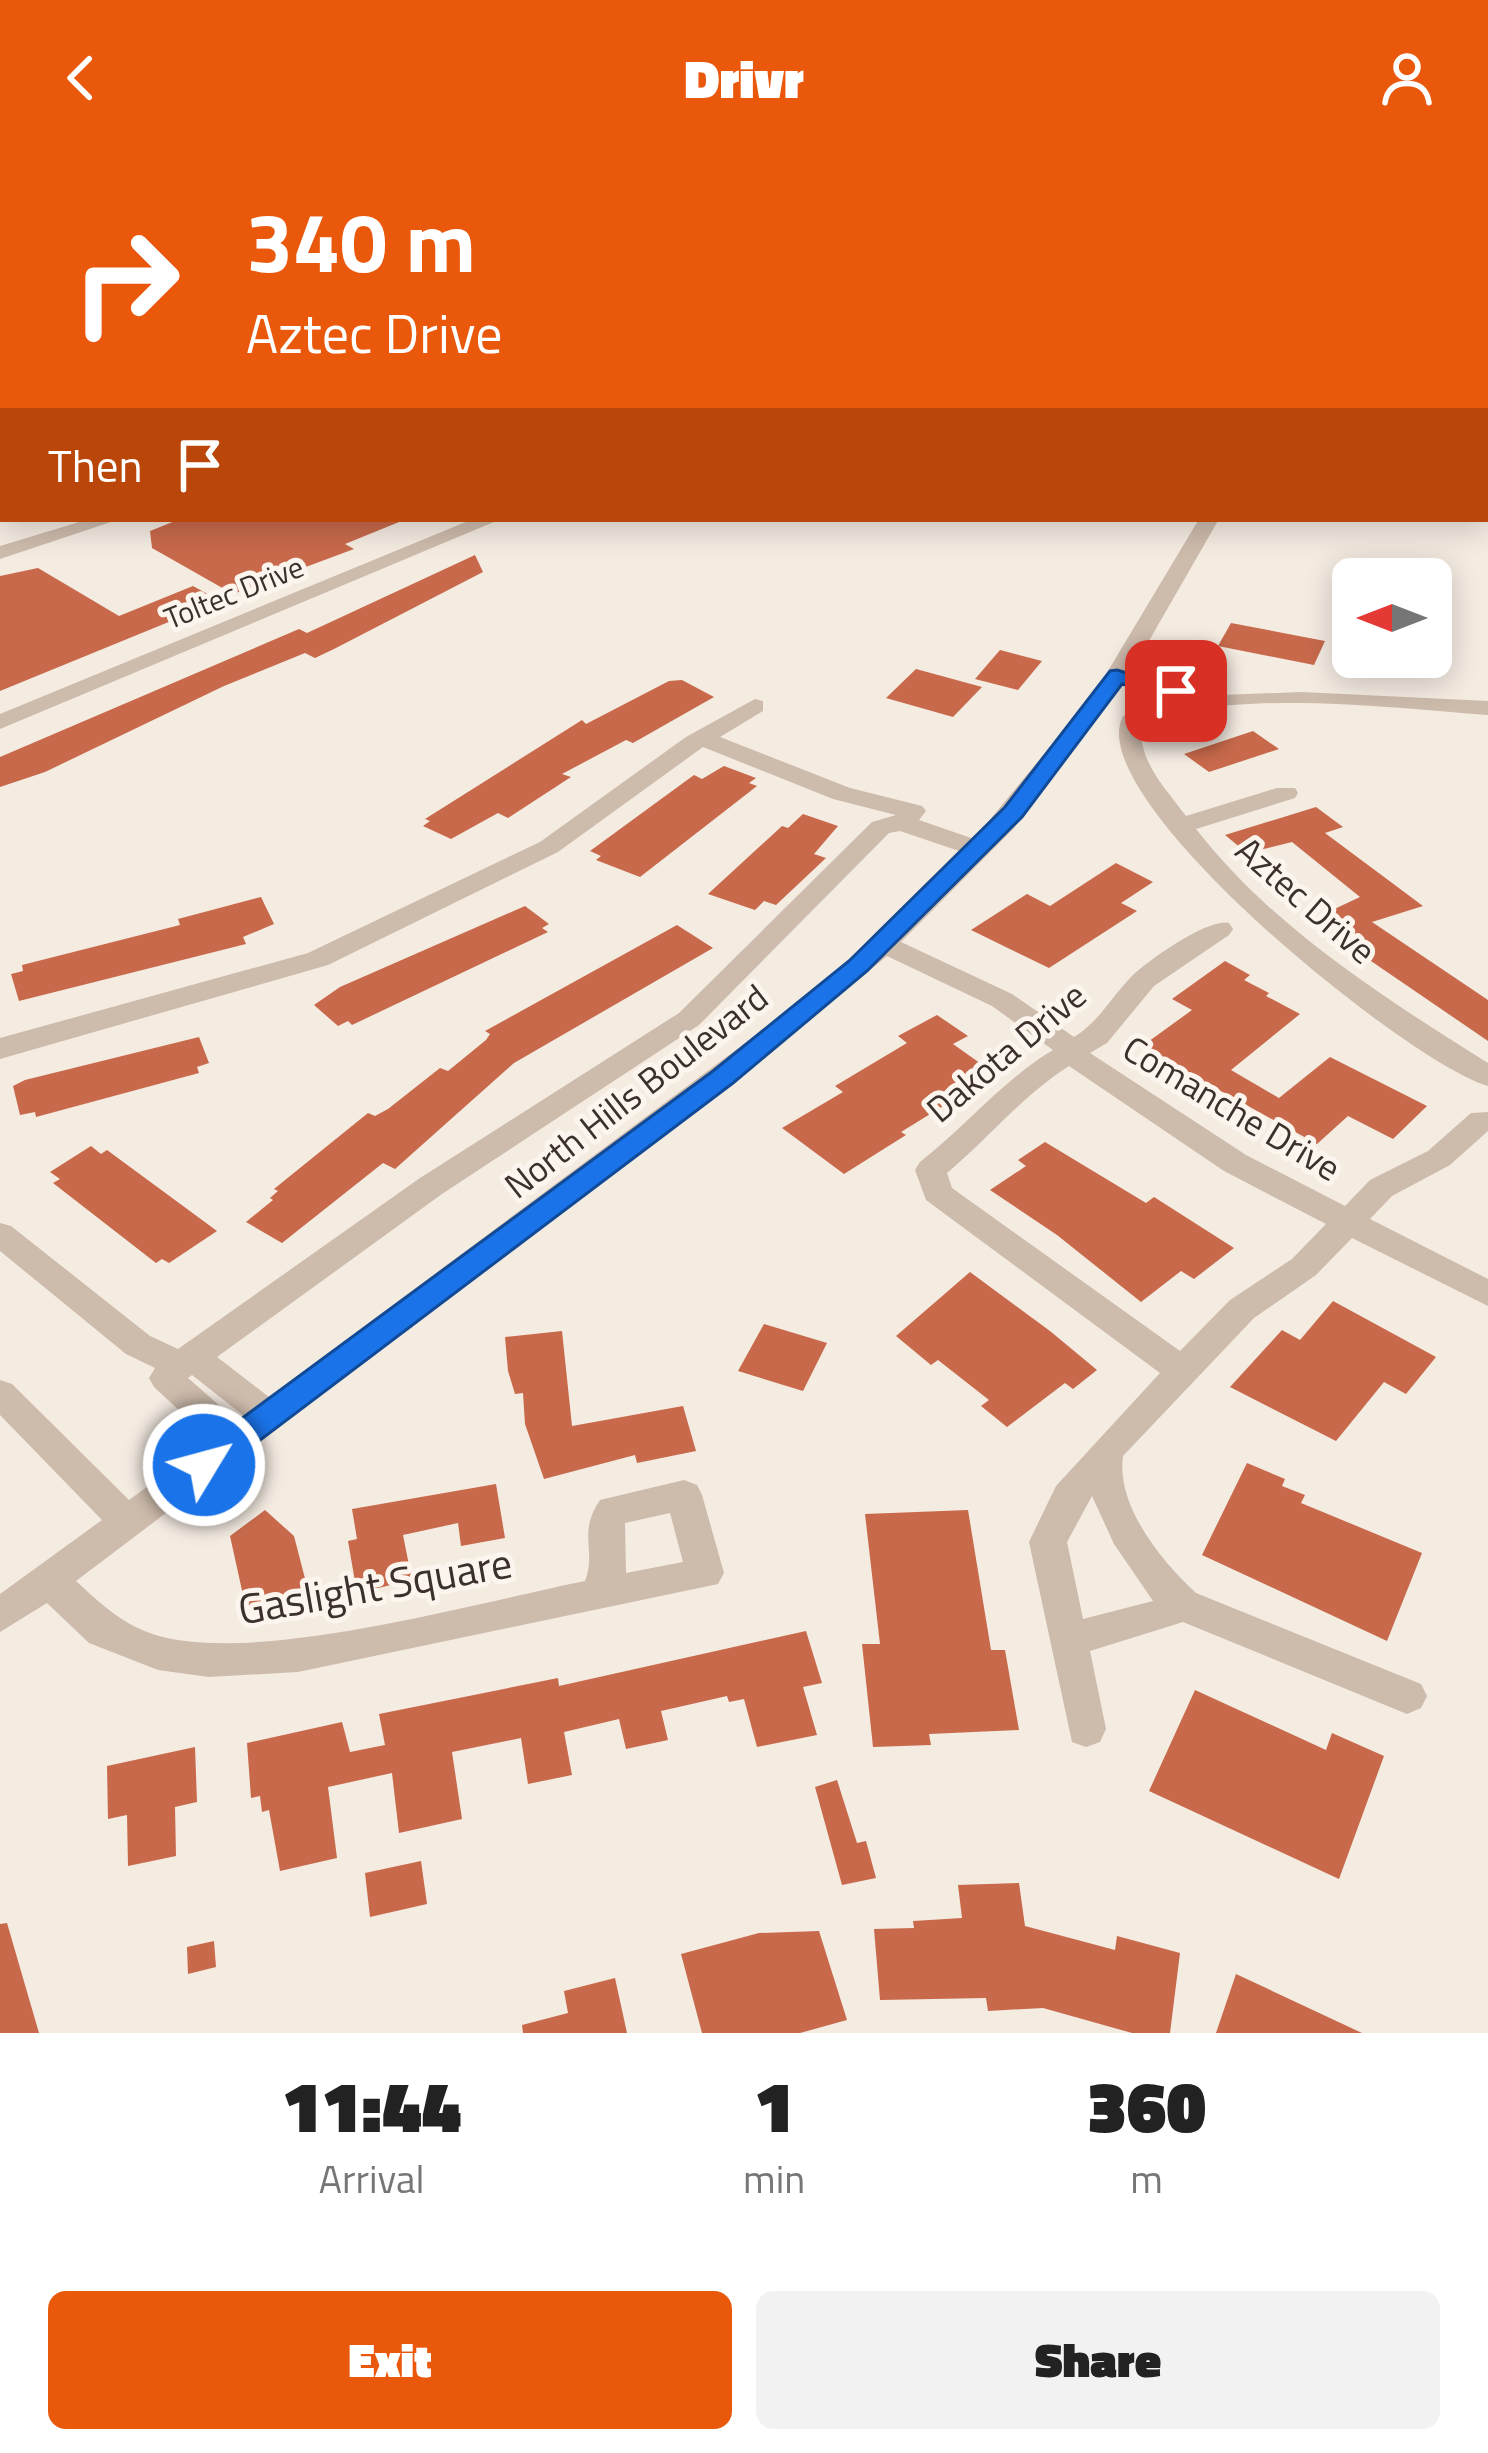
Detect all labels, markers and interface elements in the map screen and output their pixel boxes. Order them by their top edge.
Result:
text: Drivr [684,37,804,119]
icon: back [48,45,114,111]
icon: person [1374,45,1440,111]
text: 340 m [246,177,476,305]
icon: right [48,204,204,360]
text: Aztec Drive [246,292,503,374]
text: Then [48,431,143,499]
icon: arrive [167,432,233,498]
street label: Toltec Drive [157,543,310,641]
north arrow [1332,558,1452,678]
map controls [1332,558,1452,678]
pin [1125,640,1227,742]
icon: arrive [1143,658,1209,724]
street label: Aztec Drive [1224,823,1389,976]
street label: Dakota Drive [914,968,1098,1135]
street label: North Hills Boulevard [492,970,779,1211]
street label: Comanche Drive [1113,1021,1352,1194]
position arrow [141,1402,267,1528]
street label: Gaslight Square [233,1529,517,1641]
text: 11:44 [282,2050,461,2160]
text: 1 [754,2050,794,2160]
text: 360 [1087,2050,1206,2160]
text: Arrival [319,2149,424,2208]
text: min [743,2149,805,2208]
text: m [1130,2149,1163,2208]
button: Exit [48,2291,732,2429]
button: Share [756,2291,1440,2429]

